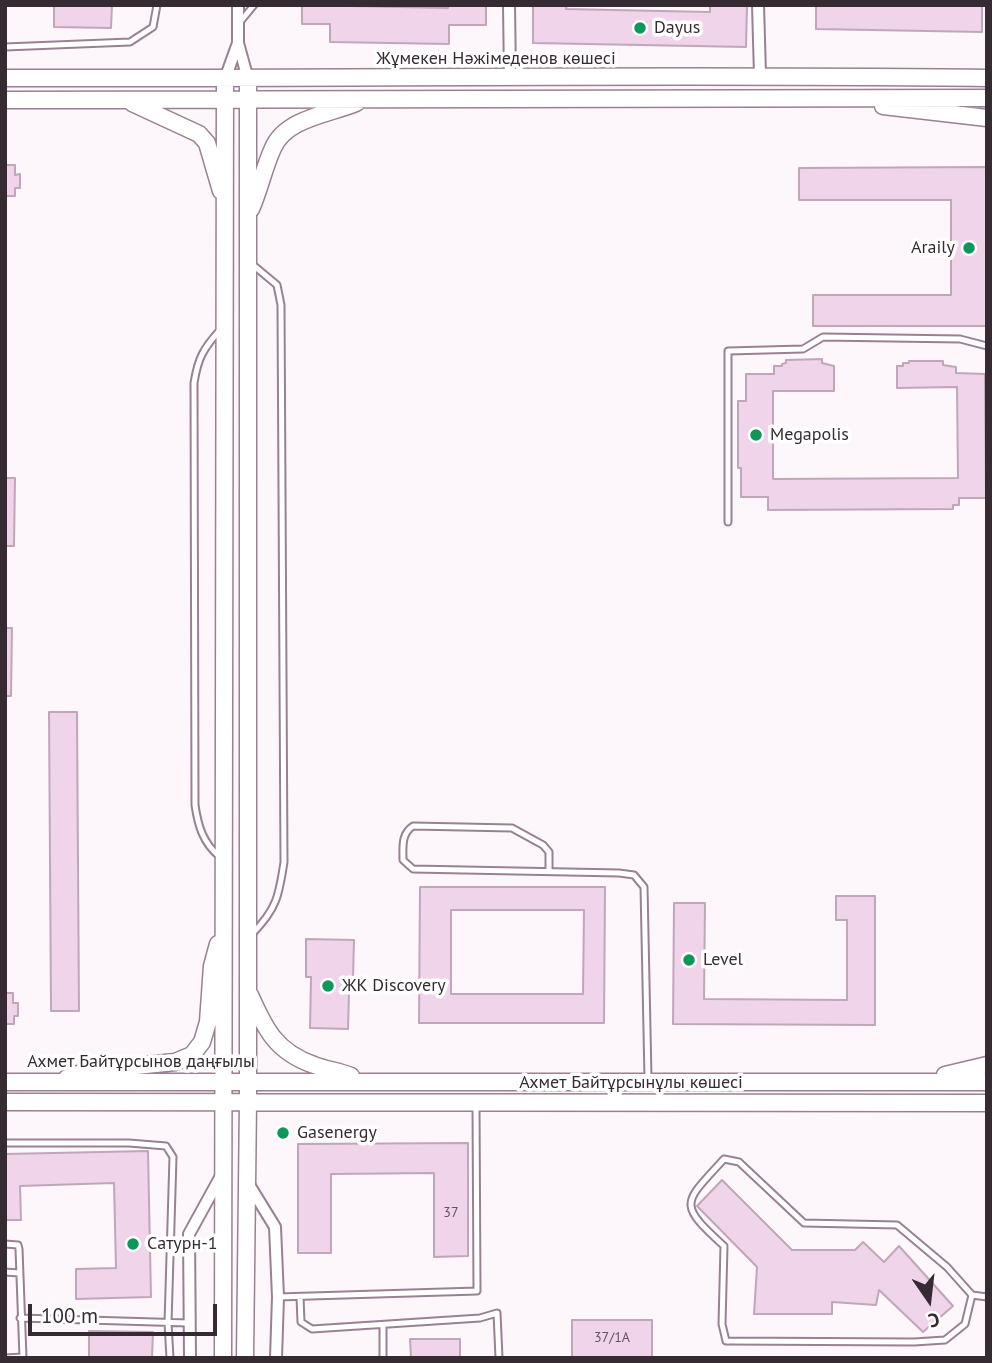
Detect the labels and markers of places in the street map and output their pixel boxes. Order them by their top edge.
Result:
place label: Dayus [654,17,700,39]
marker: Dayus [632,20,648,36]
place label: Araily [911,237,955,259]
marker: Araily [961,240,977,256]
place label: Megapolis [770,424,849,446]
marker: Megapolis [748,427,764,443]
place label: Level [703,949,743,971]
marker: Level [681,952,697,968]
place label: ЖК Discovery [342,975,446,997]
marker: ЖК Discovery [320,978,336,994]
place label: Gasenergy [297,1122,377,1144]
marker: Gasenergy [275,1125,291,1141]
place label: Сатурн-1 [147,1233,218,1255]
marker: Сатурн-1 [125,1236,141,1252]

